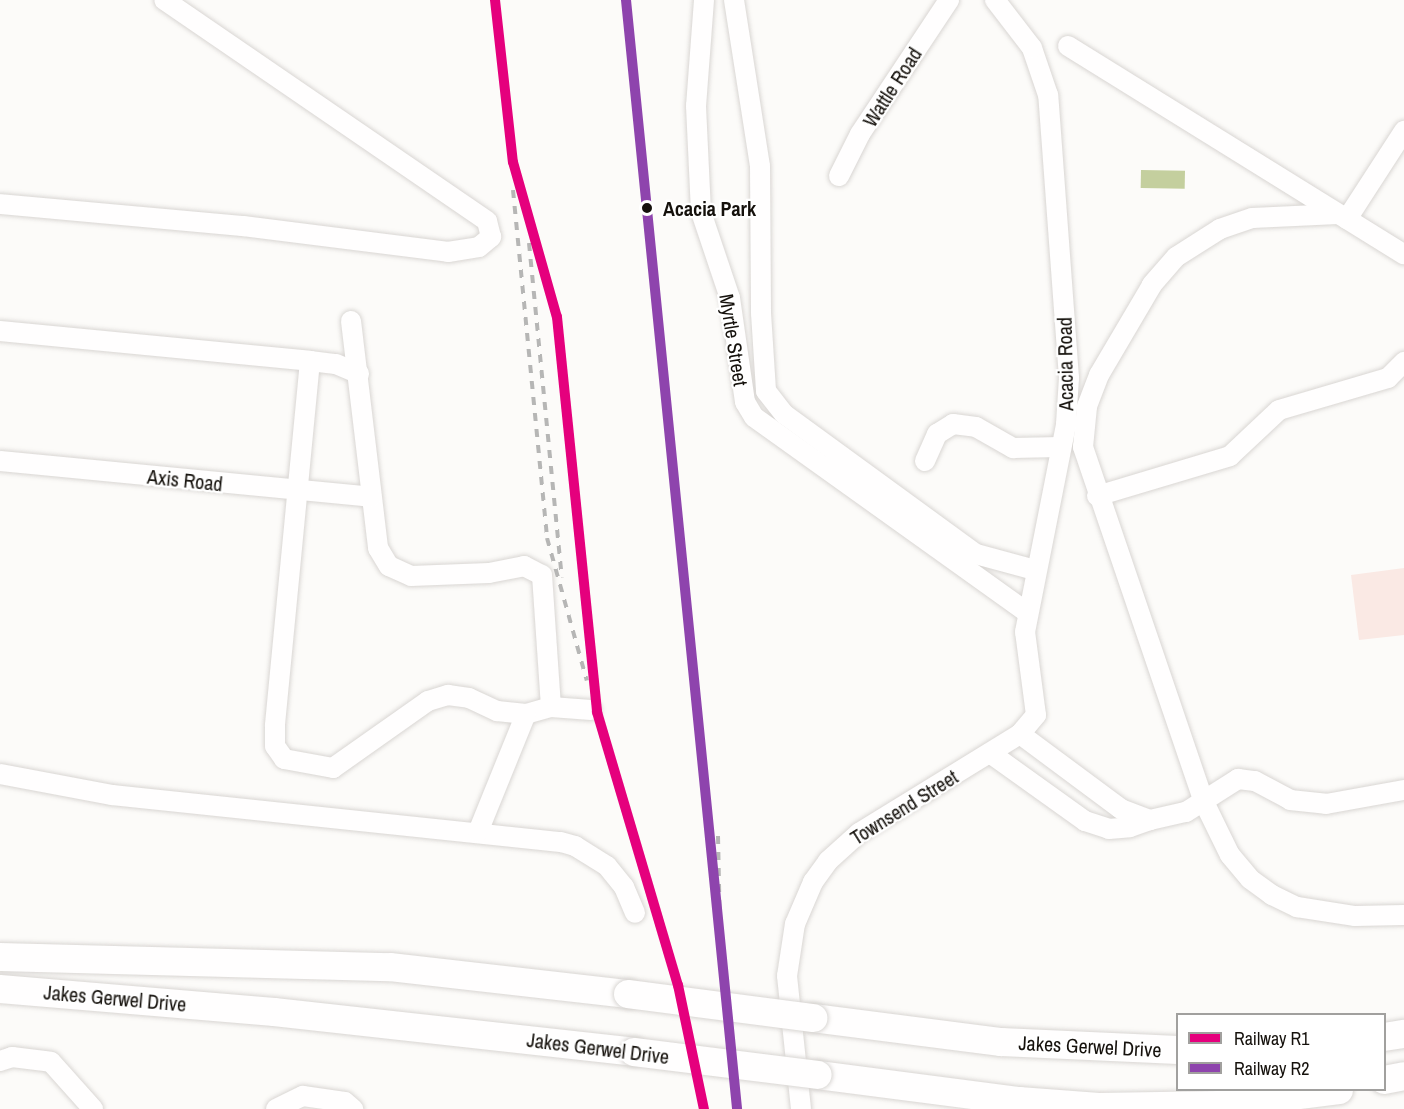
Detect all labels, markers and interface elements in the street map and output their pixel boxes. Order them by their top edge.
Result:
street label: Wattle Road [858,43,926,131]
place label: Acacia Park [663,196,756,220]
marker: Acacia Park [636,197,658,219]
street label: Myrtle Street [715,292,753,388]
street label: Acacia Road [1052,317,1078,411]
street label: Axis Road [146,464,224,496]
street label: Townsend Street [846,764,962,850]
street label: Jakes Gerwel Drive [43,980,187,1016]
legend [1176,1013,1386,1091]
text: Railway R1 [1234,1026,1309,1051]
street label: Jakes Gerwel Drive [526,1027,670,1069]
street label: Jakes Gerwel Drive [1018,1030,1162,1062]
text: Railway R2 [1234,1056,1309,1081]

